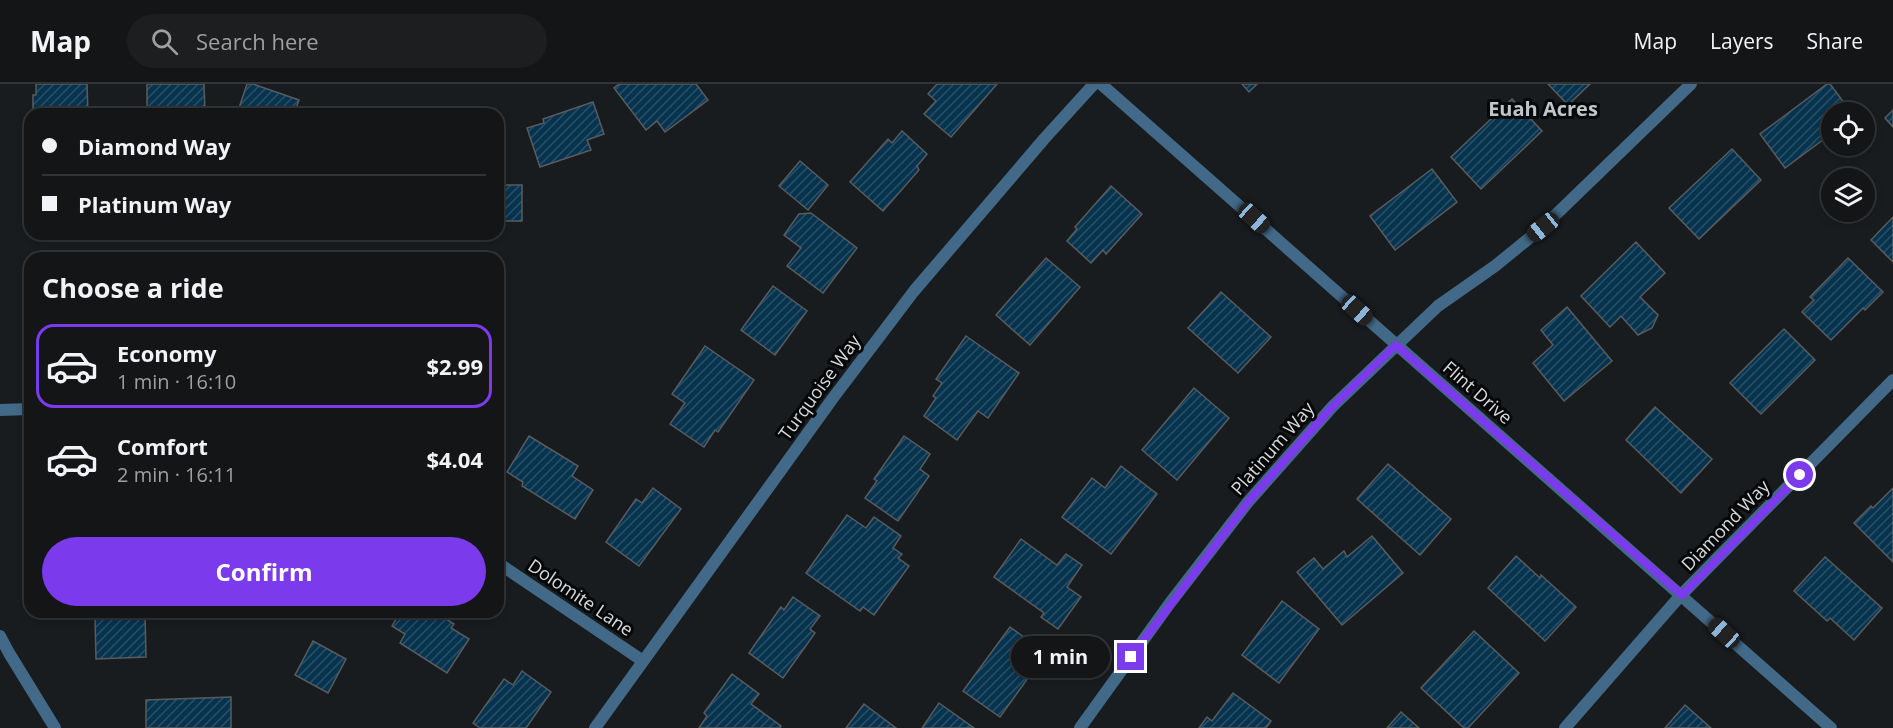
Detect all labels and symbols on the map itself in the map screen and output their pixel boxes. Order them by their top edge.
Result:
district label: Euah Acres [1488,95,1598,122]
car [1235,199,1273,237]
car [1523,209,1563,245]
car [1338,291,1376,329]
street label: Turquoise Way [773,329,866,445]
street label: Flint Drive [1438,355,1518,429]
street label: Platinum Way [1225,396,1320,499]
route start [1786,461,1813,488]
street label: Diamond Way [1676,474,1775,576]
street label: Dolomite Lane [524,553,638,641]
car [1705,614,1743,652]
callout: 1 min [1011,636,1110,678]
route end [1117,643,1144,670]

